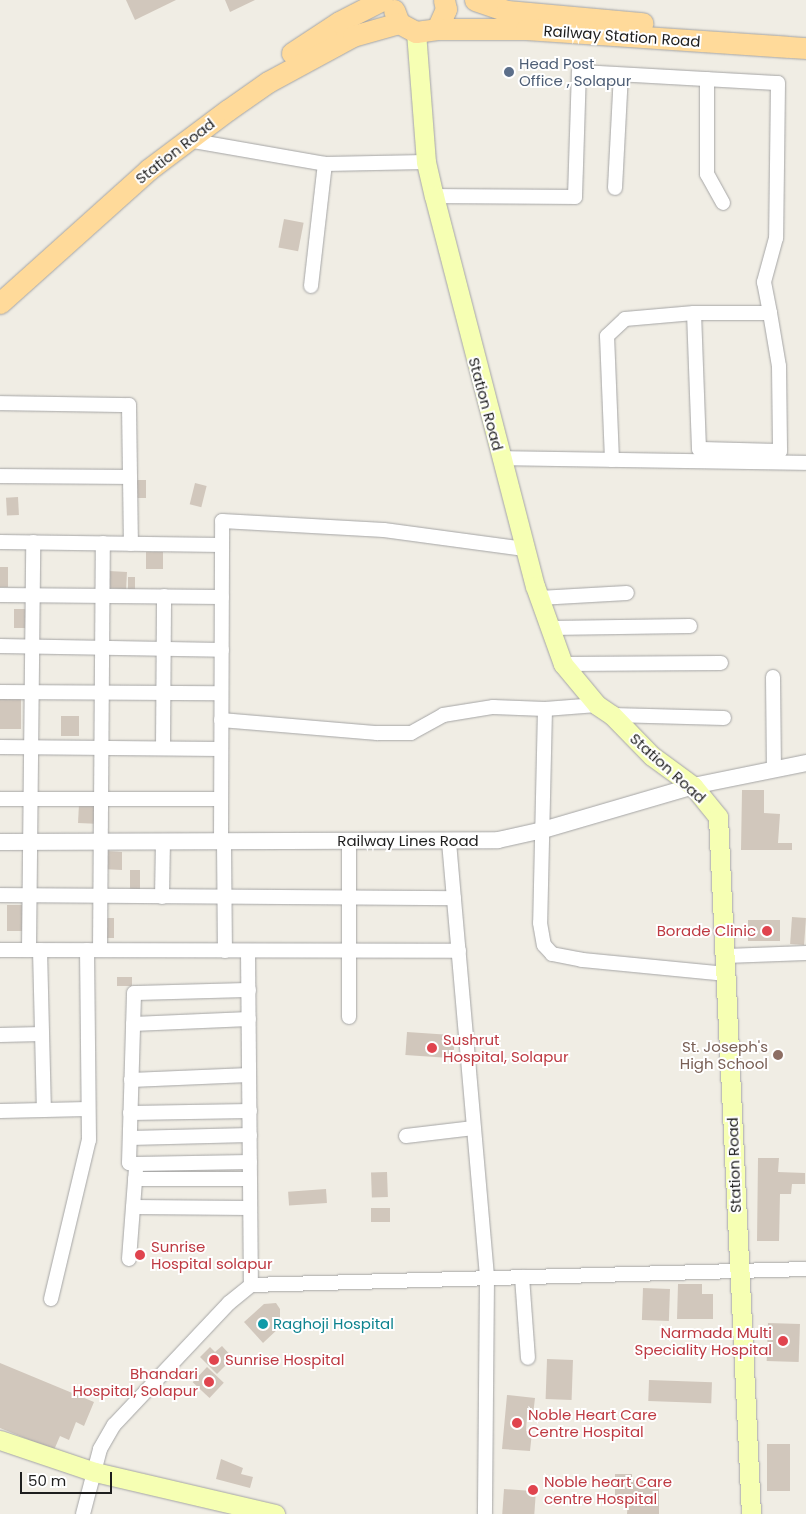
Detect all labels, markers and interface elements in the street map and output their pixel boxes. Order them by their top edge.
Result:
street label: Railway Station Road [543,22,701,50]
place label: Head Post Office , Solapur [519,54,631,89]
marker: Head Post Office , Solapur [503,66,515,78]
street label: Station Road [132,114,218,188]
street label: Station Road [465,355,507,453]
street label: Station Road [626,729,710,807]
street label: Railway Lines Road [337,832,479,850]
place label: Borade Clinic [657,922,756,940]
marker: Borade Clinic [760,924,774,938]
place label: Sushrut Hospital, Solapur [443,1030,568,1065]
place label: St. Joseph's High School [680,1037,768,1072]
marker: Sushrut Hospital, Solapur [425,1041,439,1055]
marker: St. Joseph's High School [772,1049,784,1061]
street label: Station Road [723,1117,745,1213]
place label: Sunrise Hospital solapur [151,1237,273,1272]
marker: Sunrise Hospital solapur [133,1248,147,1262]
place label: Raghoji Hospital [273,1315,394,1333]
marker: Raghoji Hospital [257,1318,269,1330]
place label: Narmada Multi Speciality Hospital [635,1323,772,1358]
marker: Narmada Multi Speciality Hospital [776,1334,790,1348]
place label: Sunrise Hospital [225,1351,344,1369]
marker: Sunrise Hospital [207,1353,221,1367]
place label: Bhandari Hospital, Solapur [73,1364,198,1399]
marker: Bhandari Hospital, Solapur [202,1375,216,1389]
place label: Noble Heart Care Centre Hospital [528,1405,657,1440]
marker: Noble Heart Care Centre Hospital [510,1416,524,1430]
scale bar [22,1462,115,1494]
text: 50 m [28,1470,66,1491]
place label: Noble heart Care centre Hospital [544,1472,672,1507]
marker: Noble heart Care centre Hospital [526,1483,540,1497]

